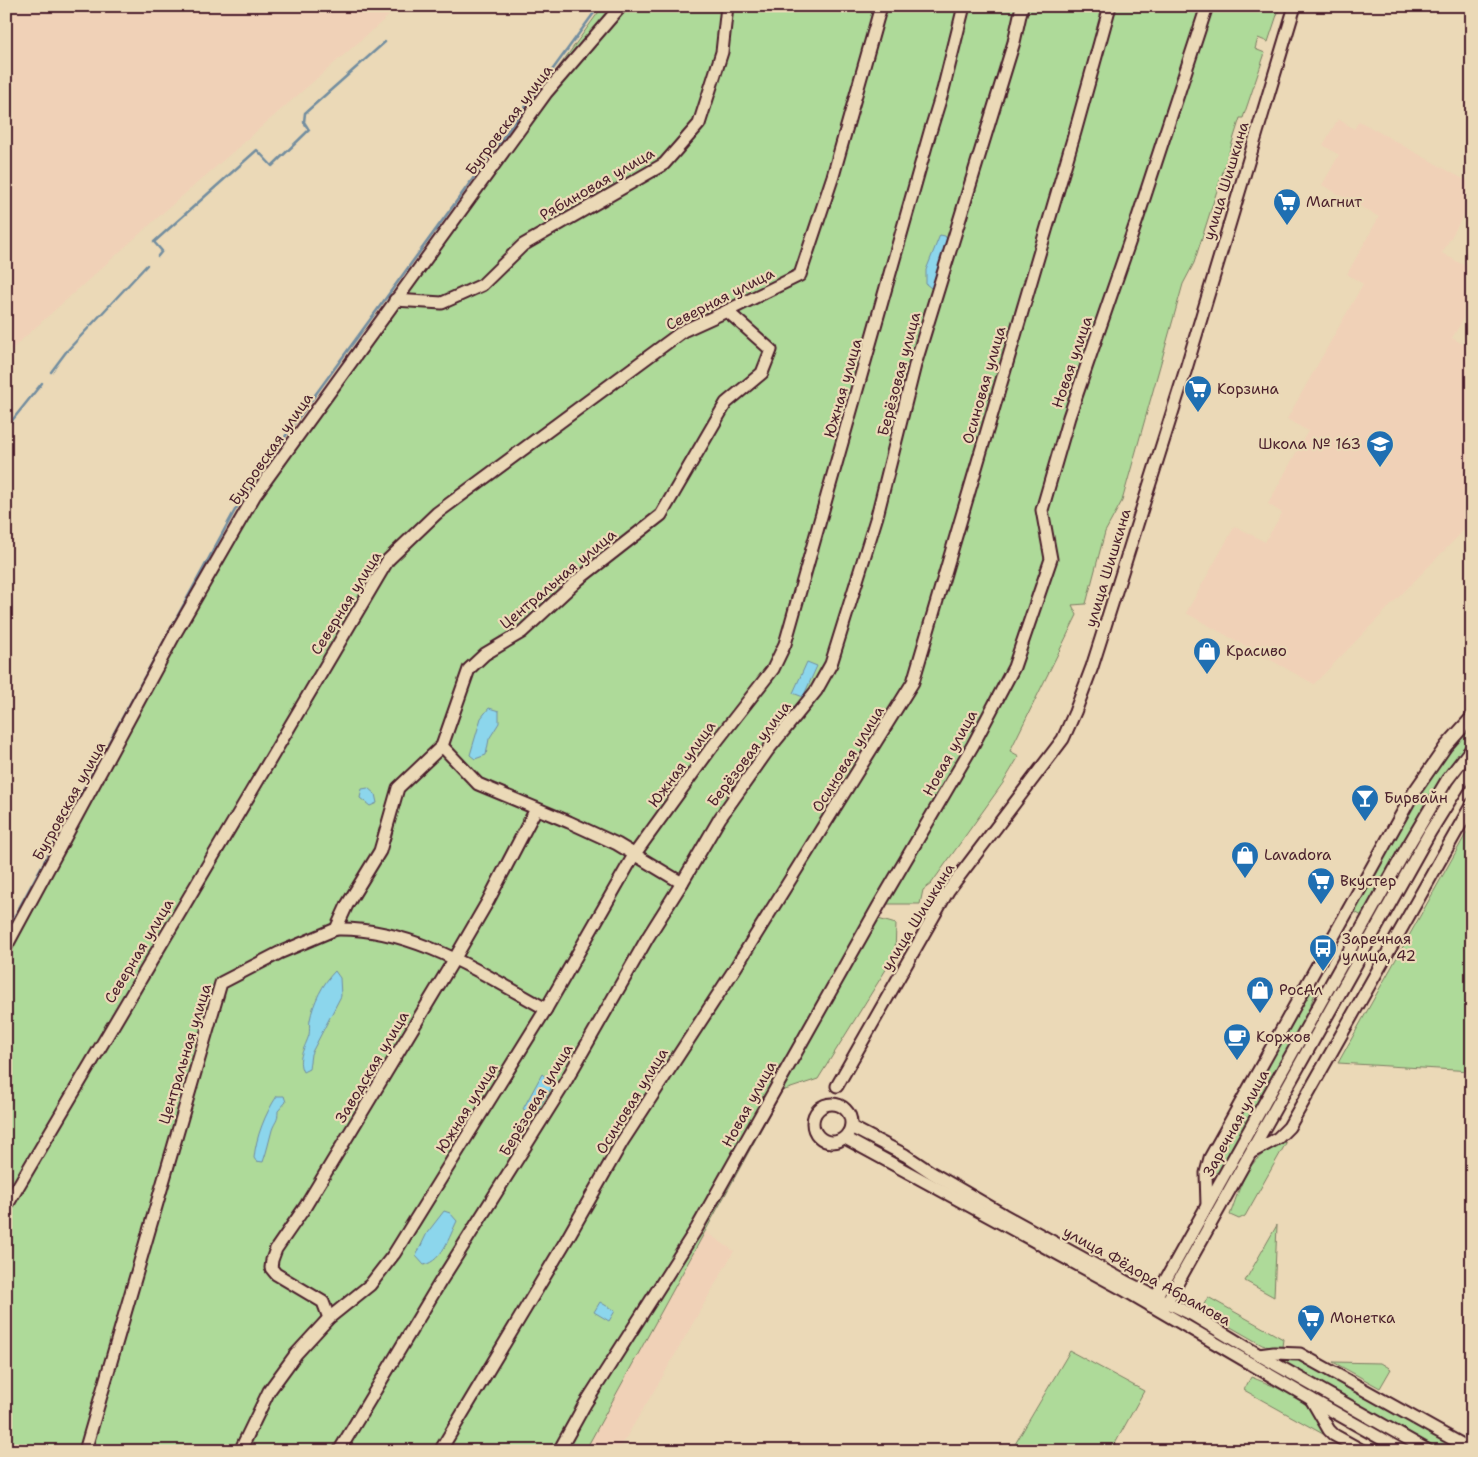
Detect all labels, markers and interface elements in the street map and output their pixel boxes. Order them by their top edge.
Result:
street label: Бугровская улица [461,60,557,179]
street label: улица Шишкина [1198,119,1254,243]
street label: Рябиновая улица [536,143,659,225]
supermarket icon: Магнит [1272,187,1302,226]
place label: Магнит [1306,192,1362,212]
street label: Северная улица [663,263,778,335]
street label: Берёзовая улица [873,309,925,438]
street label: Новая улица [1047,313,1097,411]
street label: Осиновая улица [958,323,1011,446]
street label: Южная улица [819,336,867,440]
supermarket icon: Корзина [1183,374,1213,413]
place label: Корзина [1217,379,1279,399]
street label: Бугровская улица [225,388,318,509]
school or university icon: Школа № 163 [1365,429,1395,468]
place label: Школа № 163 [1258,434,1361,454]
street label: улица Шишкина [1080,506,1136,630]
street label: Центральная улица [496,524,621,634]
street label: Северная улица [306,547,386,659]
shop icon: Красиво [1192,636,1222,675]
place label: Красиво [1226,641,1287,661]
street label: Берёзовая улица [703,697,796,811]
street label: Осиновая улица [807,702,889,816]
street label: Новая улица [918,706,982,800]
street label: Южная улица [644,716,721,811]
street label: Бугровская улица [28,737,110,864]
bar icon: Бирвайн [1350,783,1380,822]
place label: Бирвайн [1384,788,1448,808]
shop icon: Lavadora [1230,840,1260,879]
place label: Lavadora [1264,845,1332,865]
street label: улица Шишкина [877,859,959,975]
supermarket icon: Вкустер [1306,866,1336,905]
place label: Вкустер [1340,871,1396,891]
street label: Северная улица [100,894,179,1007]
place label: Заречная улица, 42 [1342,929,1416,966]
bus stop icon: Заречная улица, 42 [1308,933,1338,972]
shop icon: РосАл [1245,975,1275,1014]
place label: РосАл [1279,980,1323,1000]
street label: Центральная улица [154,981,216,1127]
street label: Заводская улица [331,1007,414,1127]
cafe icon: Коржов [1222,1022,1252,1061]
place label: Коржов [1256,1027,1311,1047]
street label: Берёзовая улица [495,1040,578,1160]
street label: Осиновая улица [591,1044,673,1158]
street label: Новая улица [717,1057,781,1151]
street label: Южная улица [431,1059,503,1157]
street label: Заречная улица [1198,1065,1274,1180]
street label: улица Фёдора Абрамова [1060,1222,1235,1331]
supermarket icon: Монетка [1296,1303,1326,1342]
place label: Монетка [1330,1308,1396,1328]

